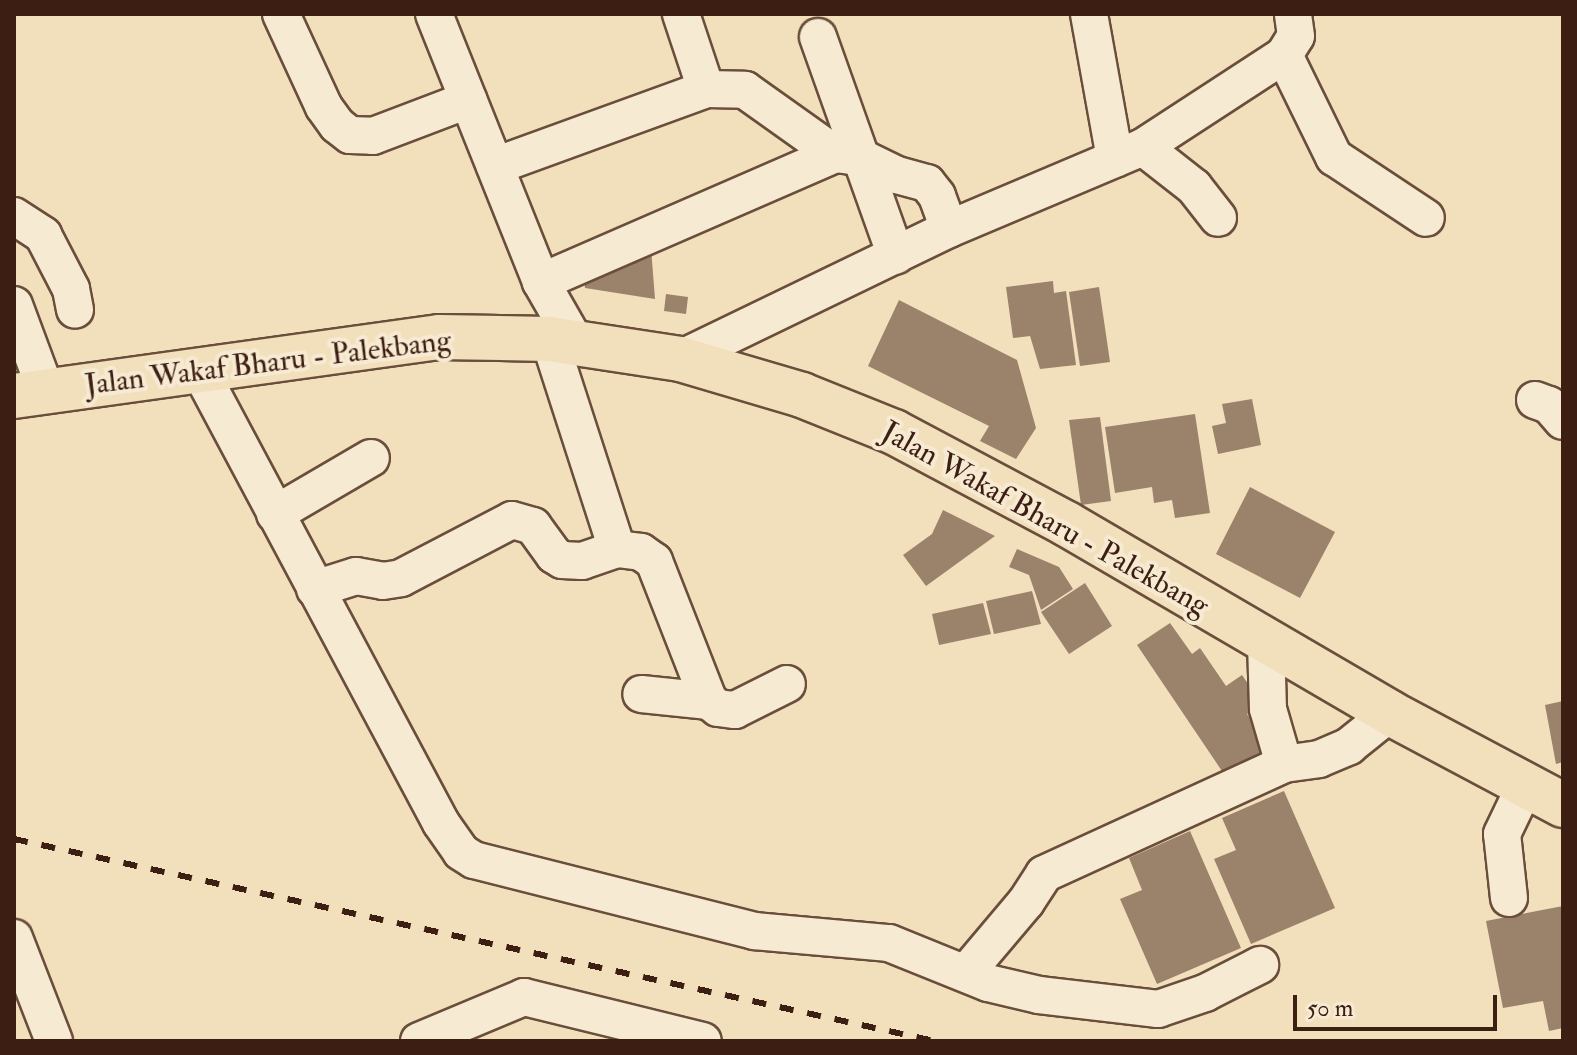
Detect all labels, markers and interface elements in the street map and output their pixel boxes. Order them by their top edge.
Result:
street label: Jalan Wakaf Bharu - Palekbang [83,323,453,403]
street label: Jalan Wakaf Bharu - Palekbang [875,414,1215,624]
scale bar [1297,979,1501,1029]
text: 50 m [1307,993,1353,1024]

